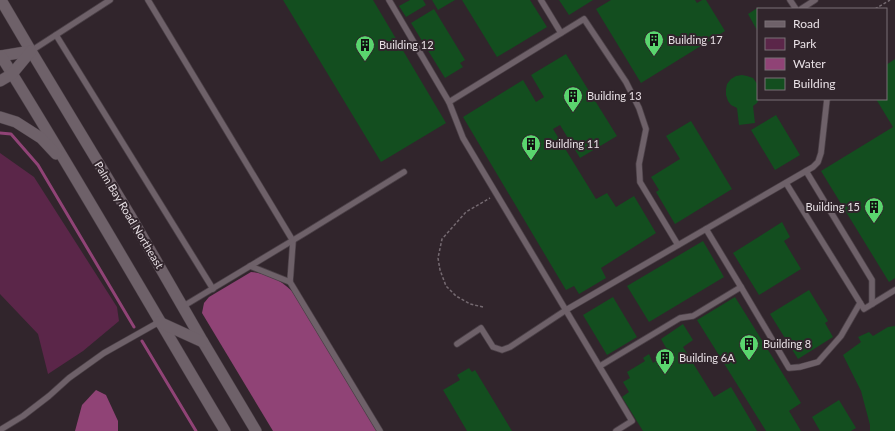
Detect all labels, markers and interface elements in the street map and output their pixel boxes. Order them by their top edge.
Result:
legend [757,8,887,100]
text: Road [793,16,820,31]
building icon: Building 17 [643,29,665,57]
place label: Building 17 [668,33,723,46]
building icon: Building 12 [354,34,376,62]
text: Park [793,36,817,51]
place label: Building 12 [379,38,434,51]
text: Water [793,56,826,71]
text: Building [793,76,836,91]
building icon: Building 13 [562,85,584,113]
place label: Building 13 [587,89,642,102]
building icon: Building 11 [520,133,542,161]
place label: Building 11 [545,137,600,150]
street label: Palm Bay Road Northeast [92,159,167,271]
building icon: Building 15 [863,196,885,224]
place label: Building 15 [805,200,860,213]
building icon: Building 8 [738,333,760,361]
place label: Building 8 [763,337,811,350]
building icon: Building 6A [654,347,676,375]
place label: Building 6A [679,351,735,364]

